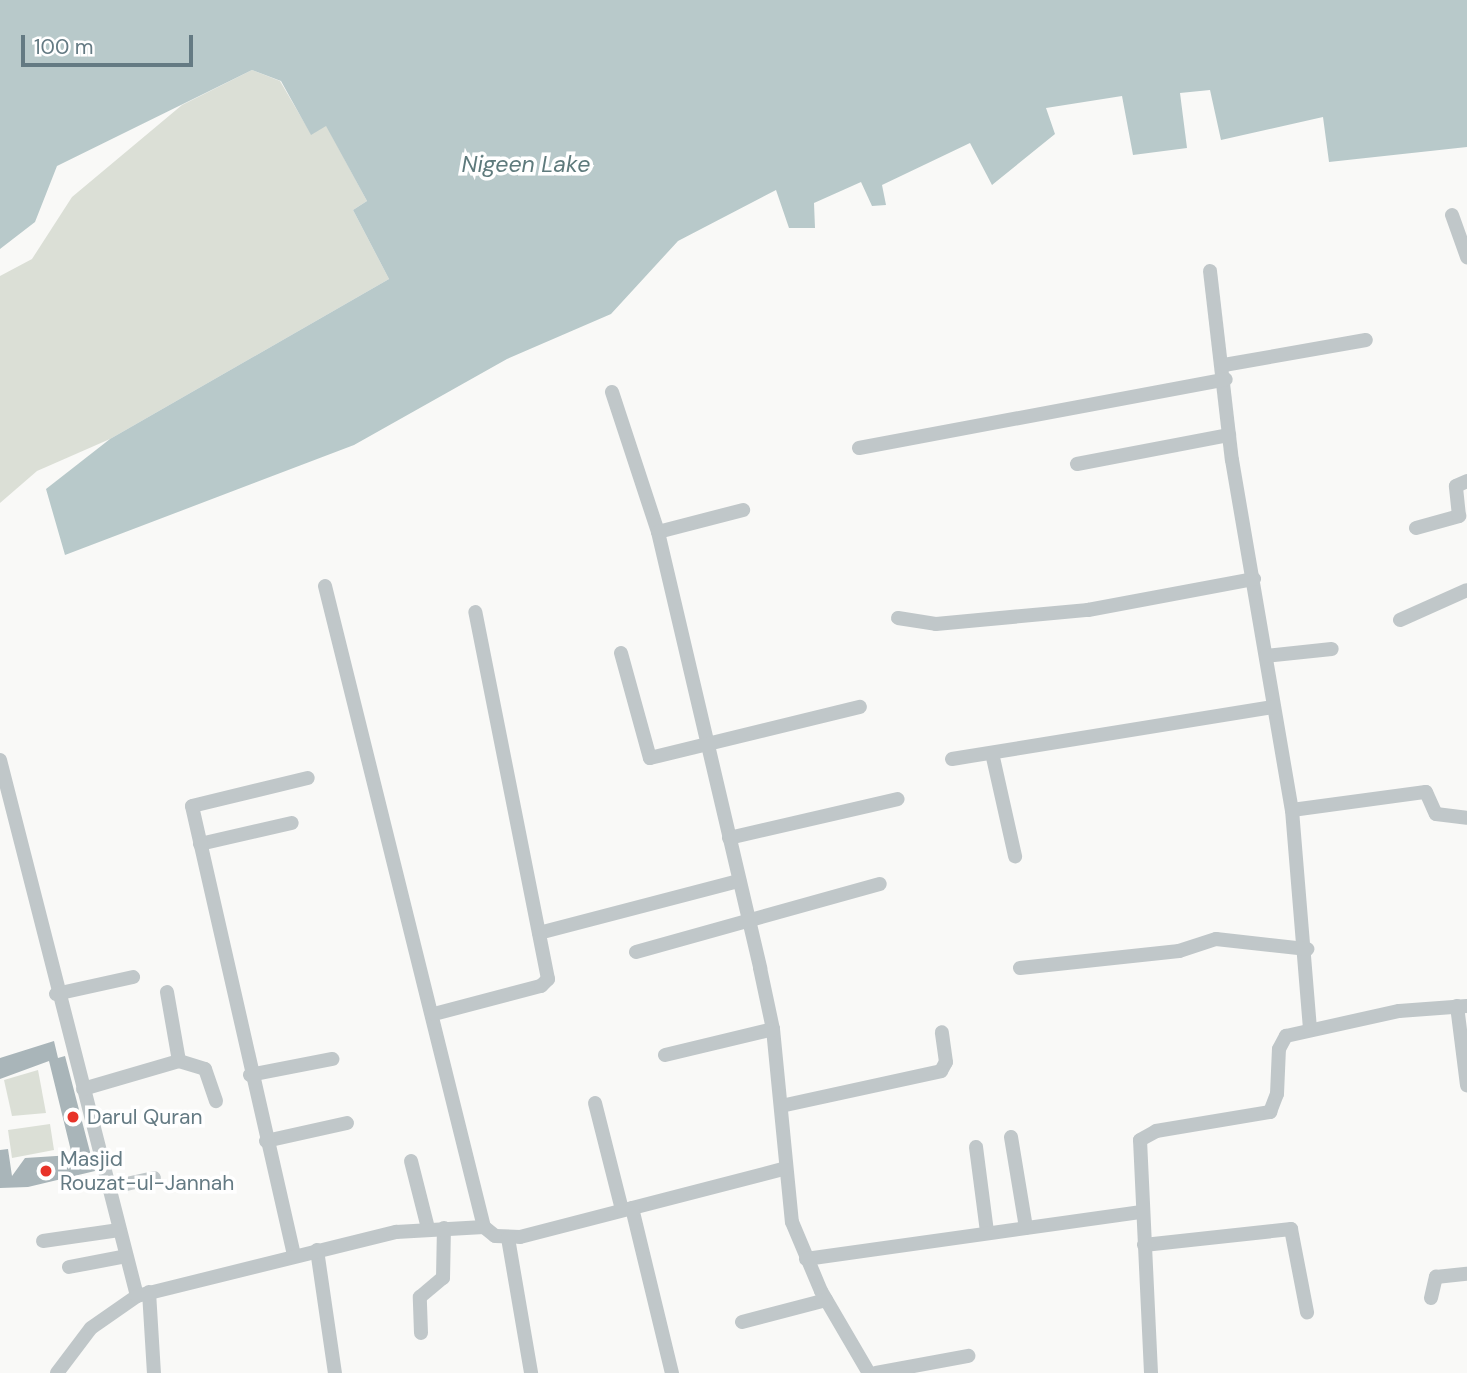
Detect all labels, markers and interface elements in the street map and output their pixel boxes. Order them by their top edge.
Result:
scale bar [24,21,196,65]
text: 100 m [34,33,94,61]
water label: Nigeen Lake [462,150,590,178]
place label: Darul Quran [87,1104,202,1130]
marker: Darul Quran [65,1109,81,1125]
place label: Masjid Rouzat-ul-Jannah [60,1146,234,1196]
marker: Masjid Rouzat-ul-Jannah [38,1163,54,1179]

